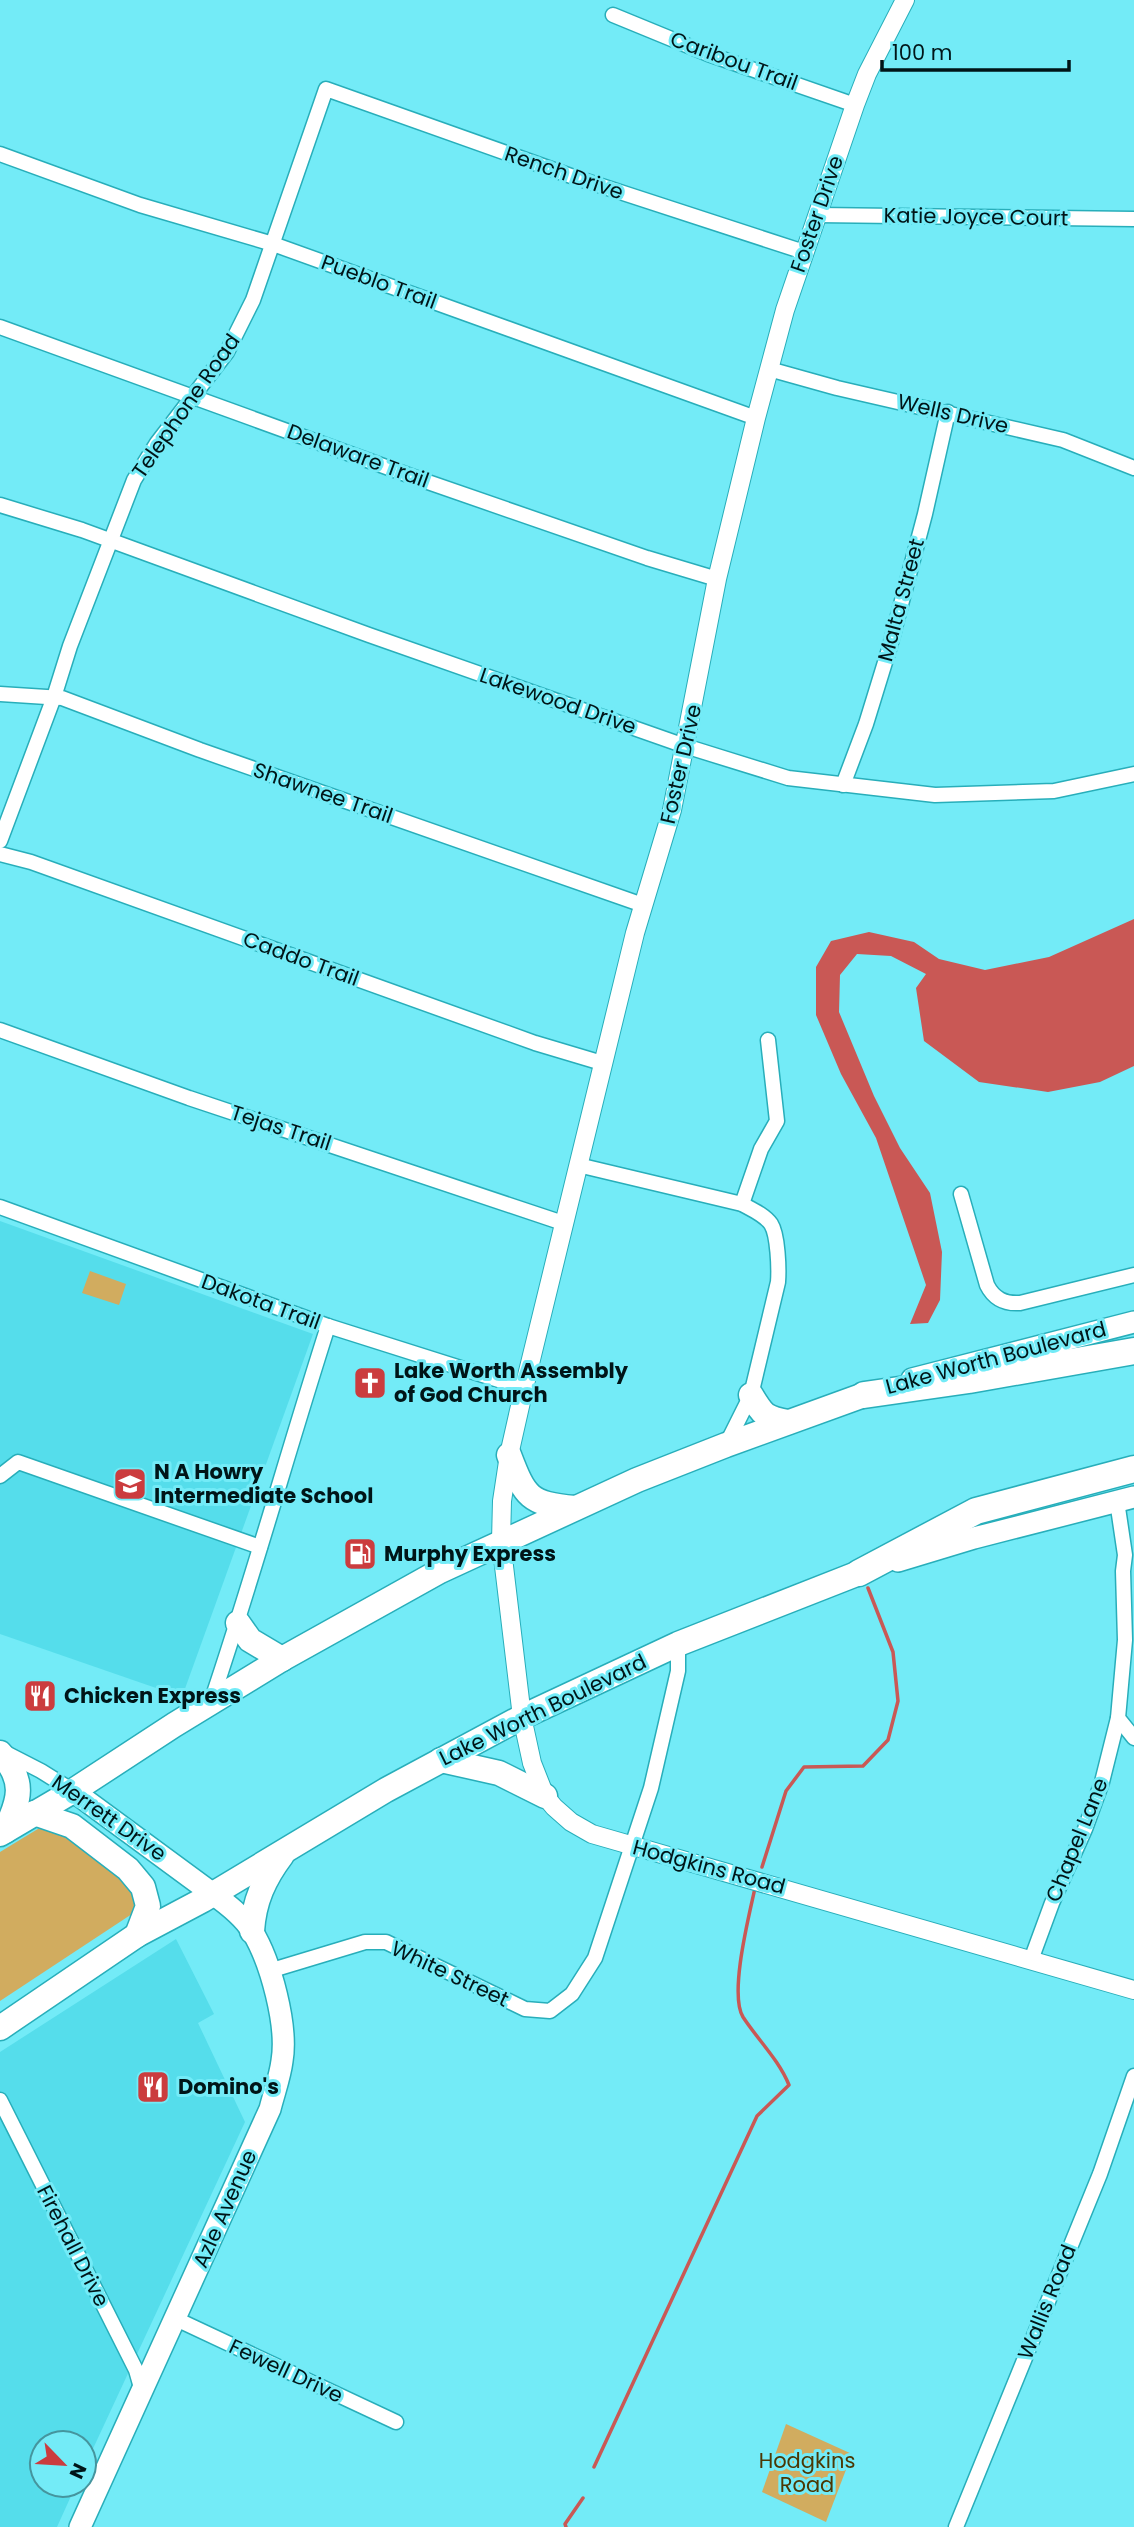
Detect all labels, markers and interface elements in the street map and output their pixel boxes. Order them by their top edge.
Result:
street label: Caribou Trail [666,24,802,97]
scale bar [882,28,1069,72]
text: 100 m [892,38,952,67]
street label: Rench Drive [501,139,627,206]
street label: Foster Drive [783,152,850,276]
street label: Katie Joyce Court [883,200,1069,233]
street label: Pueblo Trail [317,247,441,316]
street label: Telephone Road [125,328,246,484]
street label: Wells Drive [895,387,1011,440]
street label: Delaware Trail [283,416,433,495]
street label: Malta Street [870,535,931,665]
street label: Lakewood Drive [476,660,640,741]
street label: Foster Drive [653,701,708,826]
street label: Shawnee Trail [249,755,397,830]
street label: Caddo Trail [239,924,363,993]
street label: Tejas Trail [227,1098,335,1157]
street label: Dakota Trail [198,1267,325,1336]
street label: Lake Worth Boulevard [882,1314,1109,1401]
place label: Lake Worth Assembly of God Church [394,1356,629,1409]
church icon: Lake Worth Assembly of God Church [351,1364,389,1402]
place label: N A Howry Intermediate School [154,1457,373,1510]
school or university icon: N A Howry Intermediate School [111,1465,149,1503]
fuel station icon: Murphy Express [341,1535,379,1573]
place label: Murphy Express [384,1539,556,1568]
street label: Lake Worth Boulevard [434,1647,651,1772]
restaurant icon: Chicken Express [21,1677,59,1715]
place label: Chicken Express [64,1681,241,1710]
street label: Merrett Drive [46,1767,172,1868]
street label: Chapel Lane [1038,1773,1115,1906]
street label: Hodgkins Road [630,1832,789,1901]
street label: White Street [387,1934,514,2013]
restaurant icon: Domino's [134,2068,172,2106]
place label: Domino's [178,2072,279,2101]
street label: Azle Avenue [186,2145,263,2272]
street label: Firehall Drive [30,2180,117,2312]
street label: Wallis Road [1010,2240,1083,2364]
street label: Fewell Drive [225,2332,348,2410]
north arrow [28,2429,98,2499]
park label: Hodgkins Road [759,2446,855,2499]
text: N [63,2459,93,2483]

